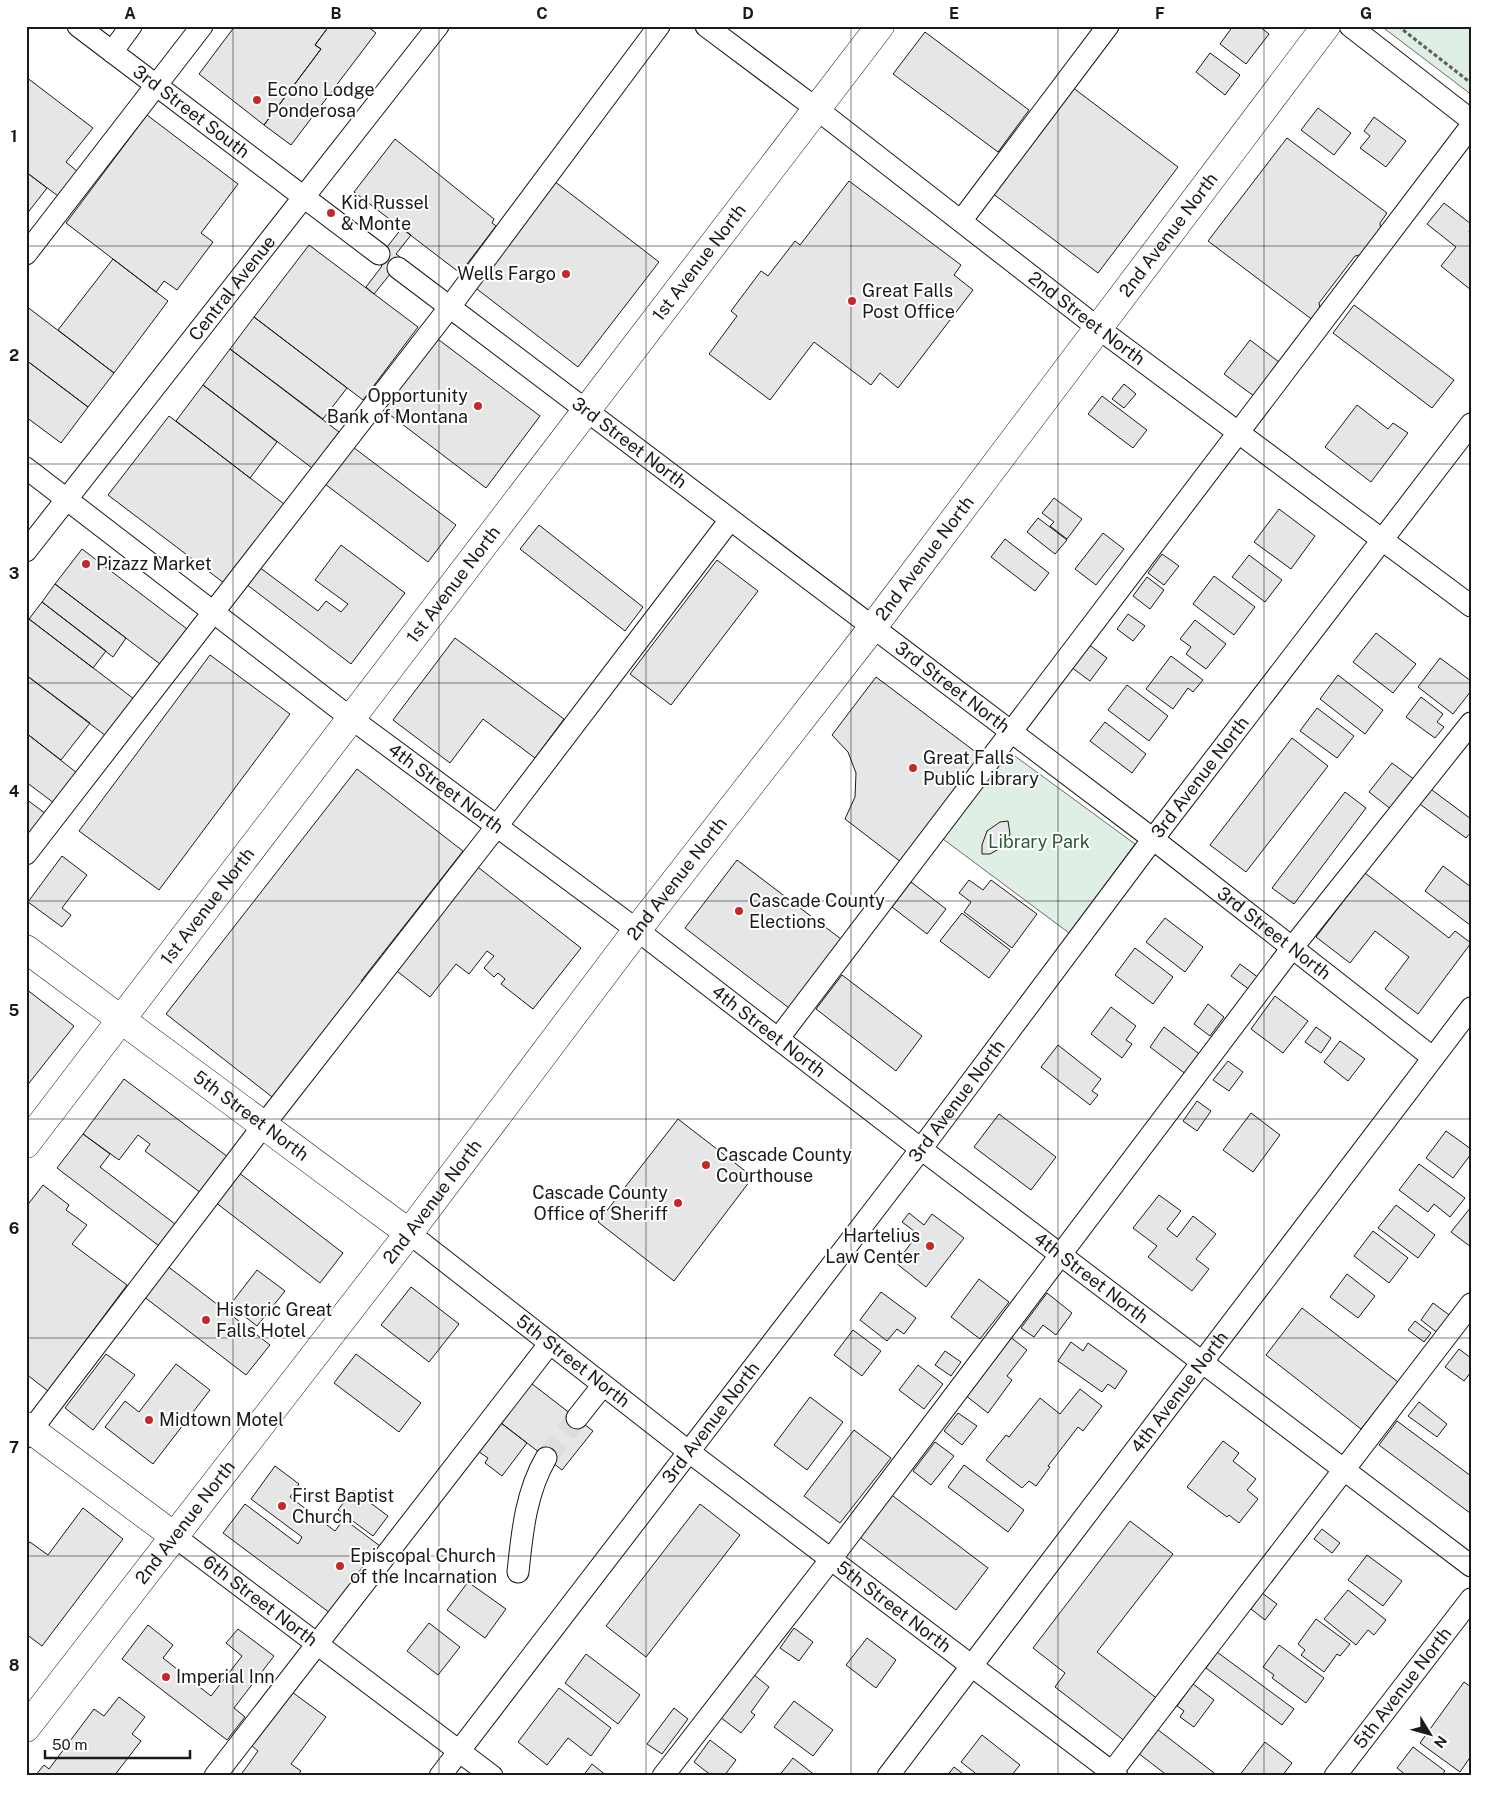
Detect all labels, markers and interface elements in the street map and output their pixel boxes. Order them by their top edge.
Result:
text: A [124,4,136,23]
text: B [331,4,342,23]
text: C [536,4,548,23]
text: D [742,4,754,23]
text: E [949,4,959,23]
text: F [1155,4,1165,23]
text: G [1360,4,1372,23]
street label: 3rd Street South [129,61,254,162]
place label: Econo Lodge Ponderosa [267,79,375,121]
marker: Econo Lodge Ponderosa [251,94,263,106]
text: 1 [11,127,17,146]
street label: 2nd Avenue North [1114,168,1222,301]
place label: Kid Russel & Monte [341,192,429,234]
street label: 1st Avenue North [647,200,750,325]
marker: Kid Russel & Monte [325,207,337,219]
street label: Central Avenue [184,231,280,345]
place label: Wells Fargo [457,263,556,284]
street label: 2nd Street North [1024,267,1149,369]
marker: Wells Fargo [560,268,572,280]
place label: Great Falls Post Office [862,280,955,322]
marker: Great Falls Post Office [846,295,858,307]
text: 2 [9,346,19,365]
place label: Opportunity Bank of Montana [327,385,468,427]
street label: 3rd Street North [568,392,691,493]
marker: Opportunity Bank of Montana [472,400,484,412]
street label: 2nd Avenue North [871,492,978,624]
street label: 1st Avenue North [402,522,504,647]
place label: Pizazz Market [96,553,212,574]
marker: Pizazz Market [80,558,92,570]
text: 3 [9,564,19,583]
street label: 3rd Street North [891,637,1014,737]
street label: 3rd Avenue North [1147,712,1253,842]
street label: 4th Street North [384,738,508,837]
place label: Great Falls Public Library [923,747,1039,789]
marker: Great Falls Public Library [907,762,919,774]
text: 4 [9,782,20,801]
street label: 2nd Avenue North [622,813,731,944]
park label: Library Park [988,831,1090,852]
street label: 1st Avenue North [156,843,258,969]
street label: 3rd Street North [1213,882,1335,984]
place label: Cascade County Elections [749,890,885,932]
marker: Cascade County Elections [733,905,745,917]
street label: 4th Street North [708,981,830,1081]
text: 5 [9,1001,20,1020]
street label: 3rd Avenue North [904,1036,1009,1166]
street label: 5th Street North [189,1066,313,1165]
street label: 2nd Avenue North [378,1135,486,1268]
place label: Cascade County Courthouse [716,1144,852,1186]
marker: Cascade County Courthouse [700,1159,712,1171]
place label: Cascade County Office of Sheriff [532,1182,668,1224]
marker: Cascade County Office of Sheriff [672,1197,684,1209]
text: 6 [9,1219,19,1238]
place label: Hartelius Law Center [825,1225,920,1267]
street label: 4th Street North [1030,1227,1153,1328]
marker: Hartelius Law Center [924,1240,936,1252]
place label: Historic Great Falls Hotel [216,1299,332,1341]
street label: 5th Street North [512,1310,634,1411]
marker: Historic Great Falls Hotel [200,1314,212,1326]
street label: 4th Avenue North [1126,1327,1232,1457]
street label: 3rd Avenue North [657,1358,764,1487]
place label: Midtown Motel [159,1409,284,1430]
marker: Midtown Motel [143,1414,155,1426]
text: 7 [9,1438,19,1457]
street label: 2nd Avenue North [130,1456,239,1588]
place label: First Baptist Church [292,1485,394,1527]
marker: First Baptist Church [276,1500,288,1512]
place label: Episcopal Church of the Incarnation [350,1545,497,1587]
street label: 6th Street North [199,1551,322,1651]
street label: 5th Street North [833,1556,955,1656]
marker: Episcopal Church of the Incarnation [334,1560,346,1572]
street label: 5th Avenue North [1350,1622,1456,1752]
text: 8 [9,1656,20,1675]
place label: Imperial Inn [176,1666,275,1687]
marker: Imperial Inn [160,1671,172,1683]
north arrow [1404,1710,1454,1760]
scale bar [45,1727,190,1759]
text: 50 m [52,1736,87,1753]

